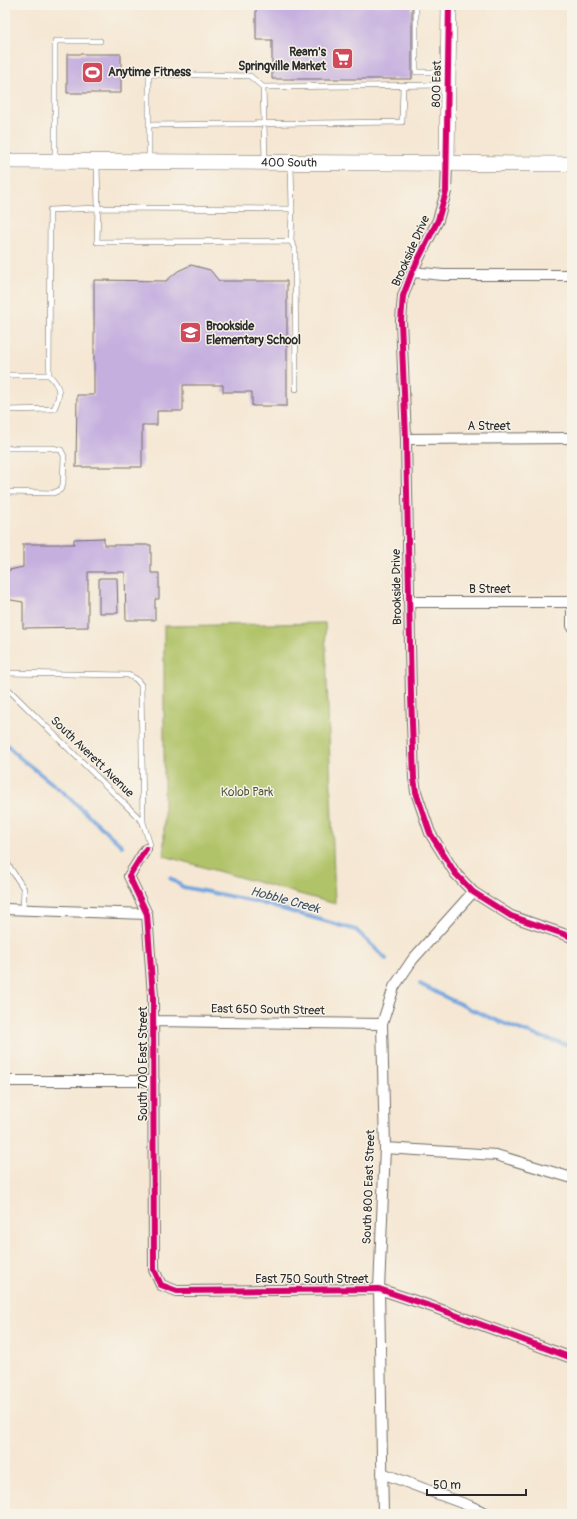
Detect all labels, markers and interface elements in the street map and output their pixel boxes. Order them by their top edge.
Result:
place label: Ream's Springville Market [238,45,327,74]
supermarket icon: Ream's Springville Market [329,46,355,72]
sports icon: Anytime Fitness [79,59,105,85]
street label: 800 East [429,60,445,108]
place label: Anytime Fitness [108,65,192,80]
street label: 400 South [261,155,317,170]
street label: Brookside Drive [389,213,433,289]
place label: Brookside Elementary School [206,319,301,348]
school or university icon: Brookside Elementary School [177,320,203,346]
street label: A Street [468,419,511,434]
street label: Brookside Drive [389,549,405,625]
street label: B Street [469,582,511,597]
street label: South Averett Avenue [47,713,137,801]
park label: Kolob Park [221,785,273,800]
water label: Hobble Creek [249,883,323,917]
street label: East 650 South Street [211,1002,325,1018]
street label: South 700 East Street [136,1006,151,1122]
street label: South 800 East Street [360,1129,379,1245]
street label: East 750 South Street [255,1272,369,1287]
scale bar [427,1471,526,1497]
text: 50 m [433,1478,461,1493]

